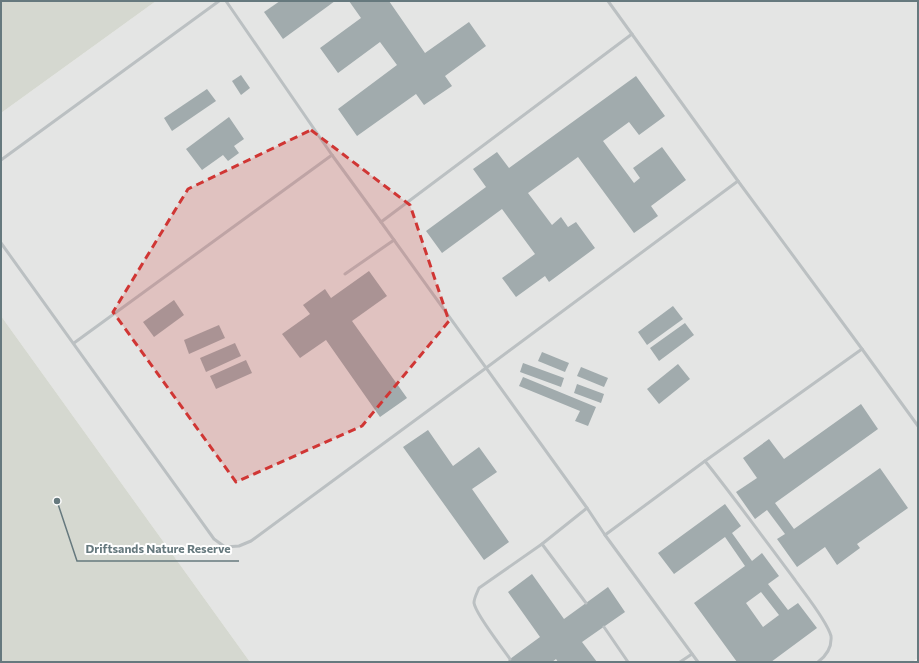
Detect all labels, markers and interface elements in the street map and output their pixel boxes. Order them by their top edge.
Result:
callout: Driftsands Nature Reserve [77,537,239,561]
text: Driftsands Nature Reserve [85,541,231,555]

